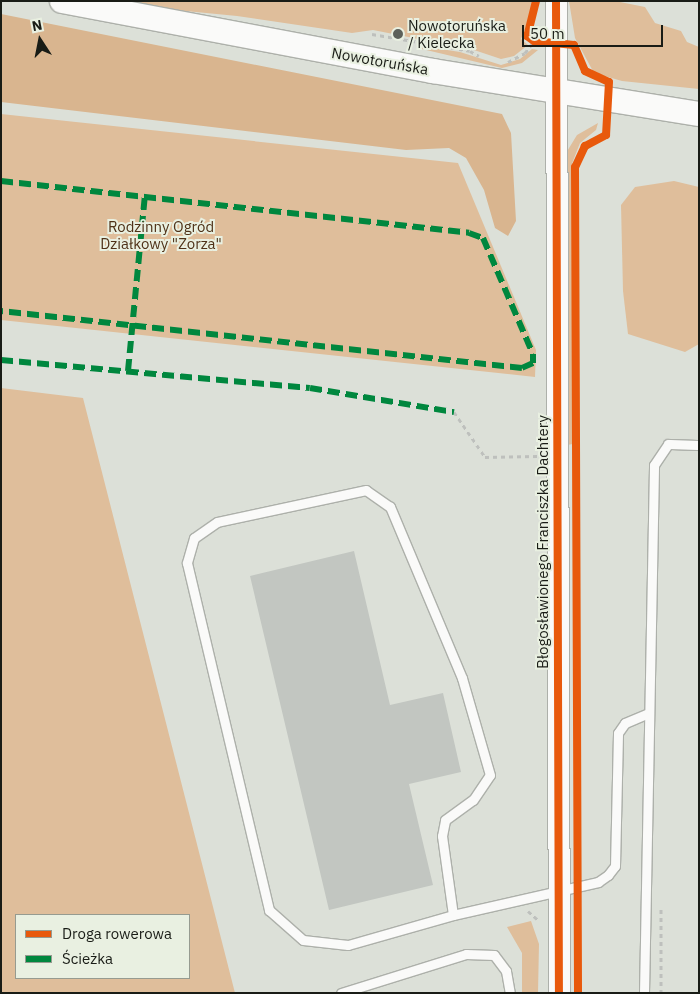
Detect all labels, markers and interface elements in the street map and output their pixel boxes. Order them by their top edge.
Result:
north arrow [15,15,65,65]
text: N [30,15,44,35]
scale bar [525,15,666,47]
place label: Nowotoruńska / Kielecka [408,16,506,51]
text: 50 m [530,24,565,43]
marker: Nowotoruńska / Kielecka [392,28,404,40]
street label: Nowotoruńska [330,44,430,78]
park label: Rodzinny Ogród Działkowy "Zorza" [100,217,222,252]
street label: Błogosławionego Franciszka Dachtery [534,415,552,669]
legend [15,914,190,979]
text: Droga rowerowa [62,924,172,943]
text: Ścieżka [62,949,113,968]

